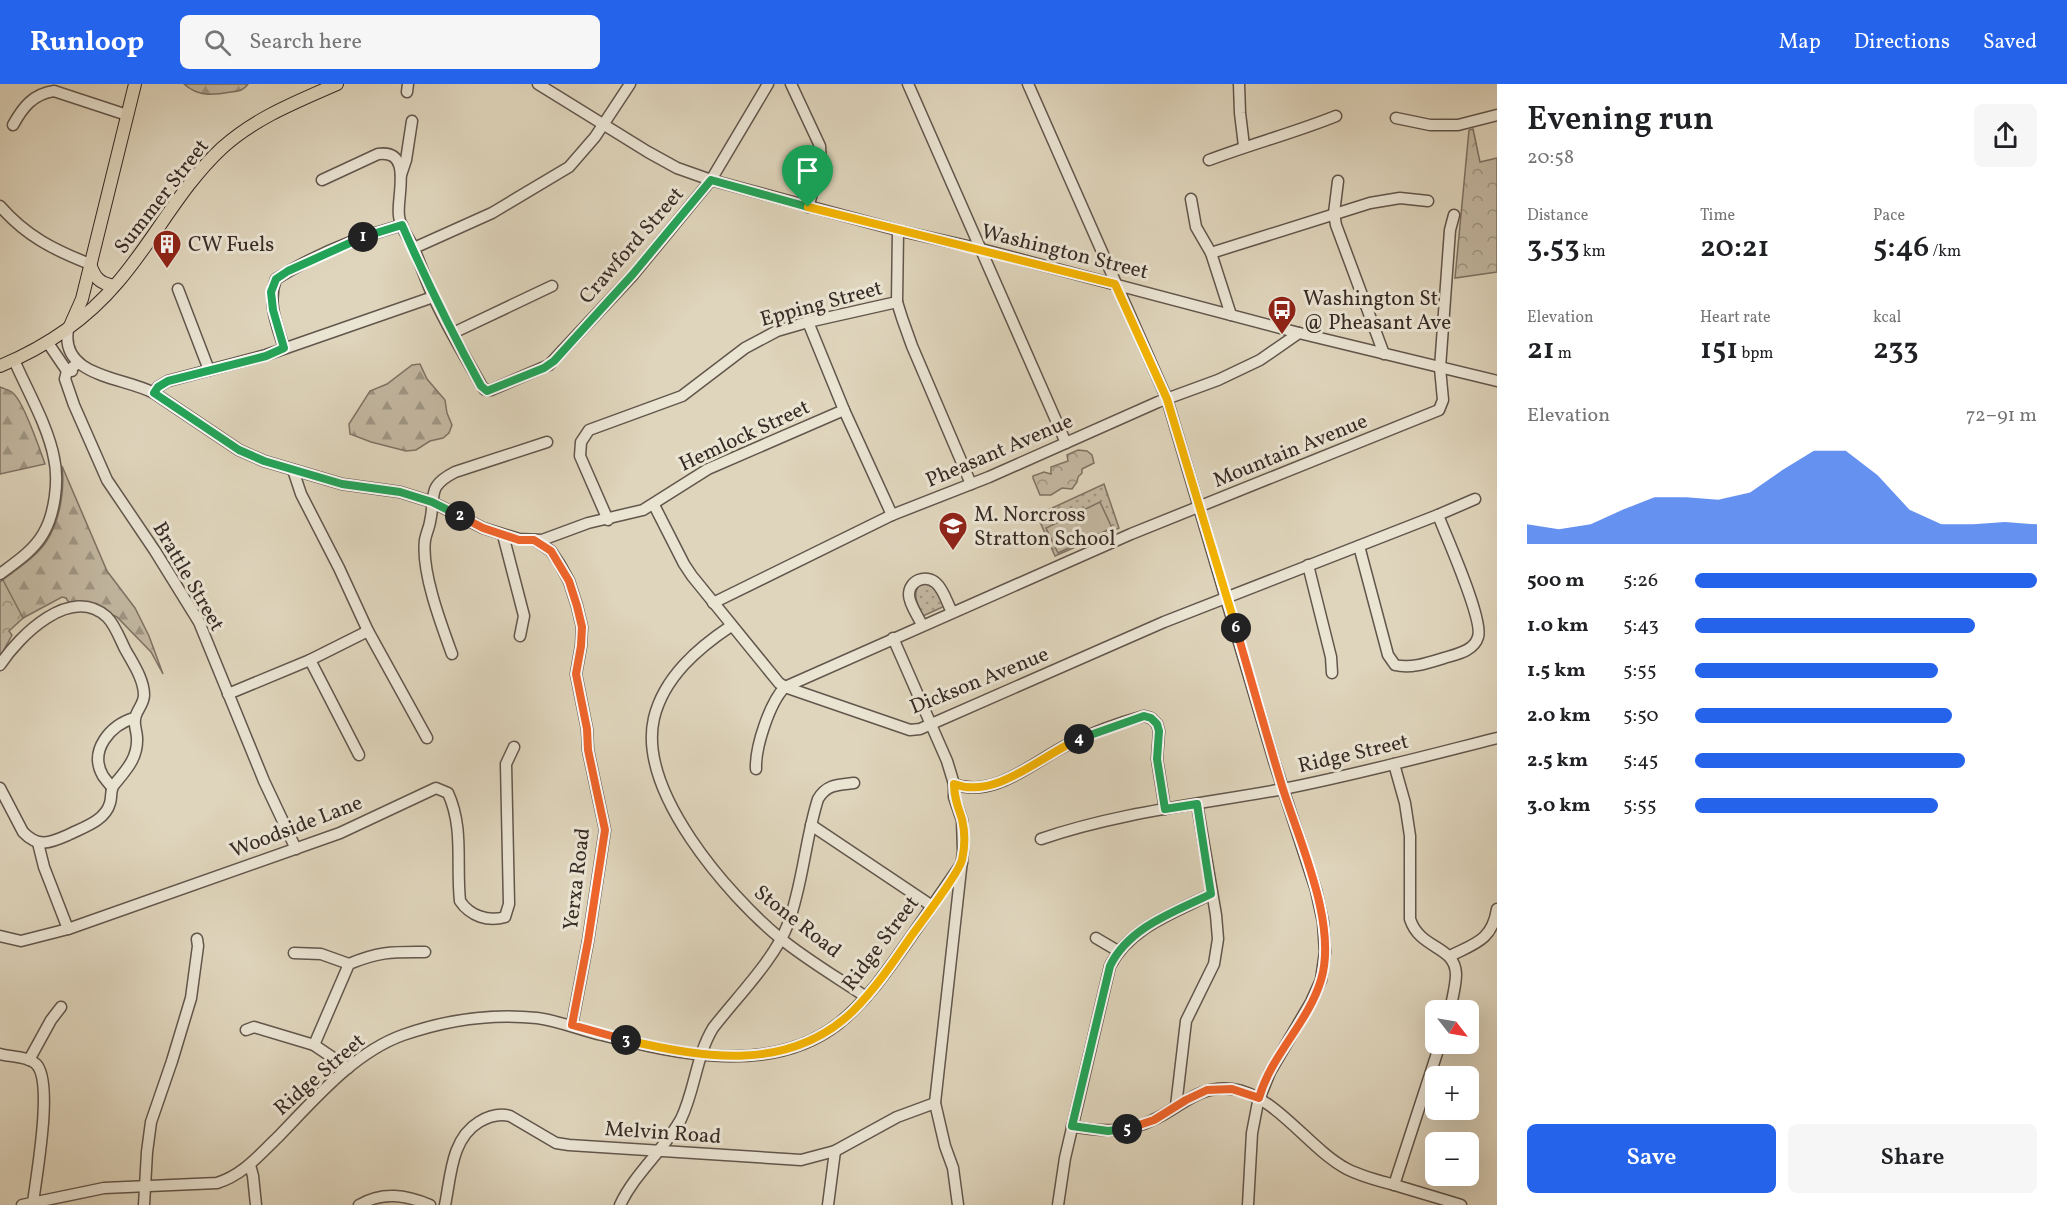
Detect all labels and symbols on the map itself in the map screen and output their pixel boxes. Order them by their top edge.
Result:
street label: Summer Street [108,133,216,260]
pin [782,145,833,207]
street label: Crawford Street [573,181,691,311]
street label: Washington Street [978,218,1151,287]
pin: 1 [348,222,378,252]
building icon: CW Fuels [151,228,183,270]
place label: CW Fuels [188,231,274,260]
street label: Epping Street [757,274,886,335]
place label: Washington St @ Pheasant Ave [1303,285,1451,338]
bus stop icon: Washington St @ Pheasant Ave [1266,294,1298,336]
street label: Hemlock Street [674,393,815,479]
street label: Pheasant Avenue [921,407,1078,495]
street label: Mountain Avenue [1209,407,1372,496]
pin: 2 [445,501,475,531]
place label: M. Norcross Stratton School [974,501,1116,554]
school or university icon: M. Norcross Stratton School [937,510,969,552]
street label: Brattle Street [145,517,231,637]
pin: 6 [1221,613,1251,643]
street label: Dickson Avenue [906,640,1053,722]
pin: 4 [1064,724,1094,754]
street label: Ridge Street [1295,728,1411,781]
street label: Woodside Lane [226,789,367,866]
street label: Yerxa Road [557,826,598,932]
street label: Stone Road [747,879,847,966]
street label: Ridge Street [836,890,927,998]
north arrow [1425,1000,1479,1054]
pin: 3 [611,1025,641,1055]
street label: Ridge Street [268,1027,372,1123]
pin: 5 [1112,1114,1142,1144]
street label: Melvin Road [604,1115,722,1152]

